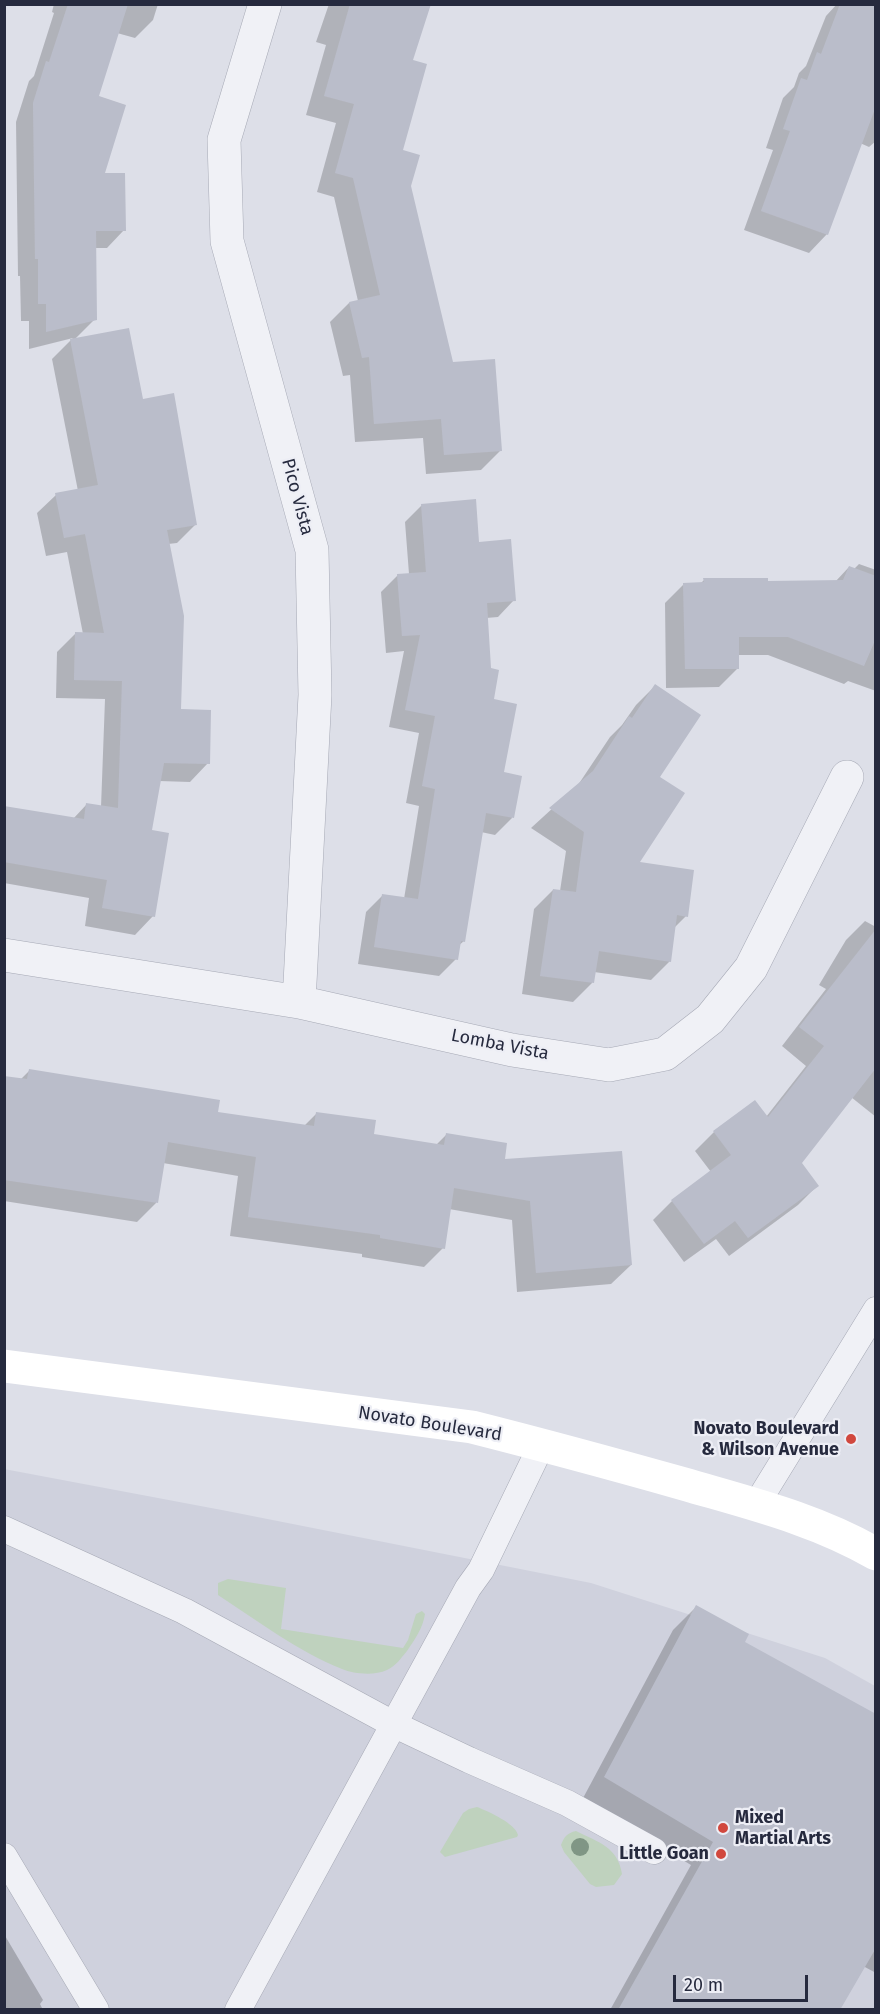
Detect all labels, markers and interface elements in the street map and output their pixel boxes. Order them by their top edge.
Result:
street label: Pico Vista [276,456,318,538]
street label: Lomba Vista [449,1025,551,1065]
street label: Novato Boulevard [357,1402,503,1446]
place label: Novato Boulevard & Wilson Avenue [693,1418,839,1460]
marker: Novato Boulevard & Wilson Avenue [844,1432,858,1446]
place label: Mixed Martial Arts [735,1807,831,1850]
marker: Mixed Martial Arts [716,1821,730,1835]
place label: Little Goan [619,1843,709,1865]
marker: Little Goan [714,1847,728,1861]
scale bar [676,1963,811,2001]
text: 20 m [684,1974,723,1996]

